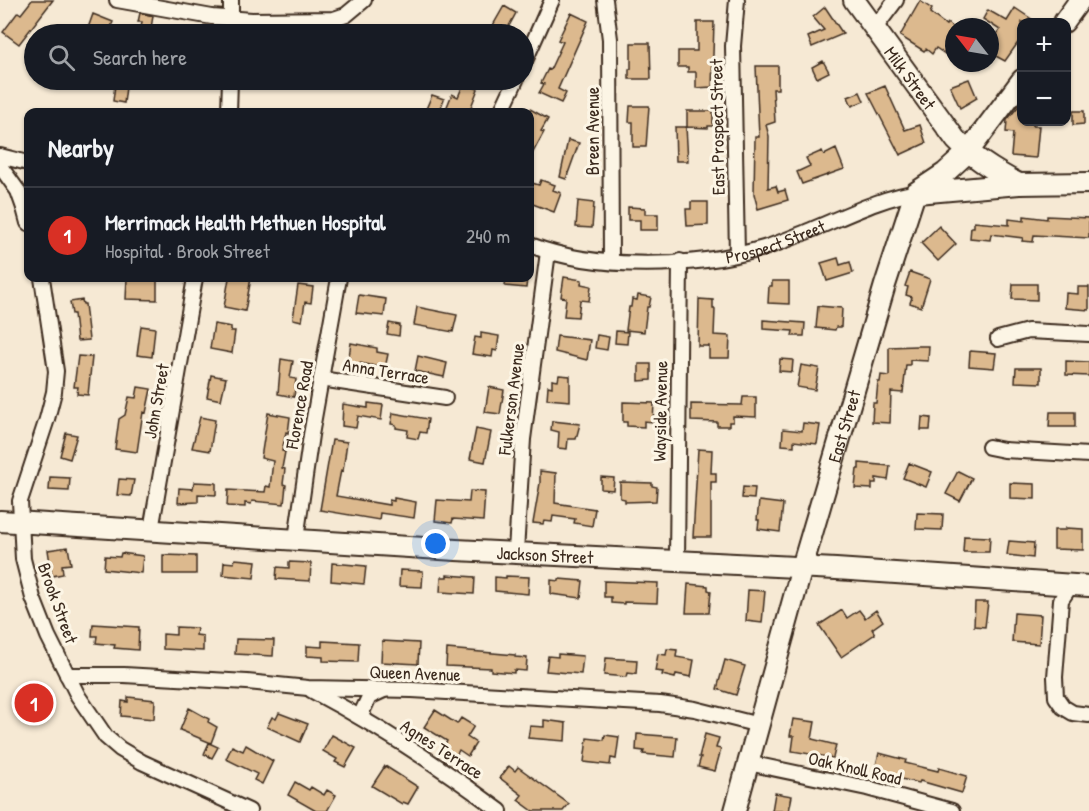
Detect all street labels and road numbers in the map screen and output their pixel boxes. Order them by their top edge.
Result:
street label: Milk Street [879,41,943,115]
street label: East Prospect Street [703,58,731,195]
street label: Breen Avenue [580,87,605,175]
street label: Prospect Street [723,213,830,269]
street label: Fulkerson Avenue [492,342,530,457]
street label: Anna Terrace [341,352,431,390]
street label: Florence Road [279,359,319,452]
street label: Wayside Avenue [647,360,673,462]
street label: John Street [137,361,175,440]
street label: East Street [821,386,866,465]
street label: Jackson Street [496,540,595,569]
street label: Brook Street [32,559,84,648]
street label: Queen Avenue [369,659,461,687]
street label: Agnes Terrace [396,713,488,785]
street label: Oak Knoll Road [806,745,904,791]

